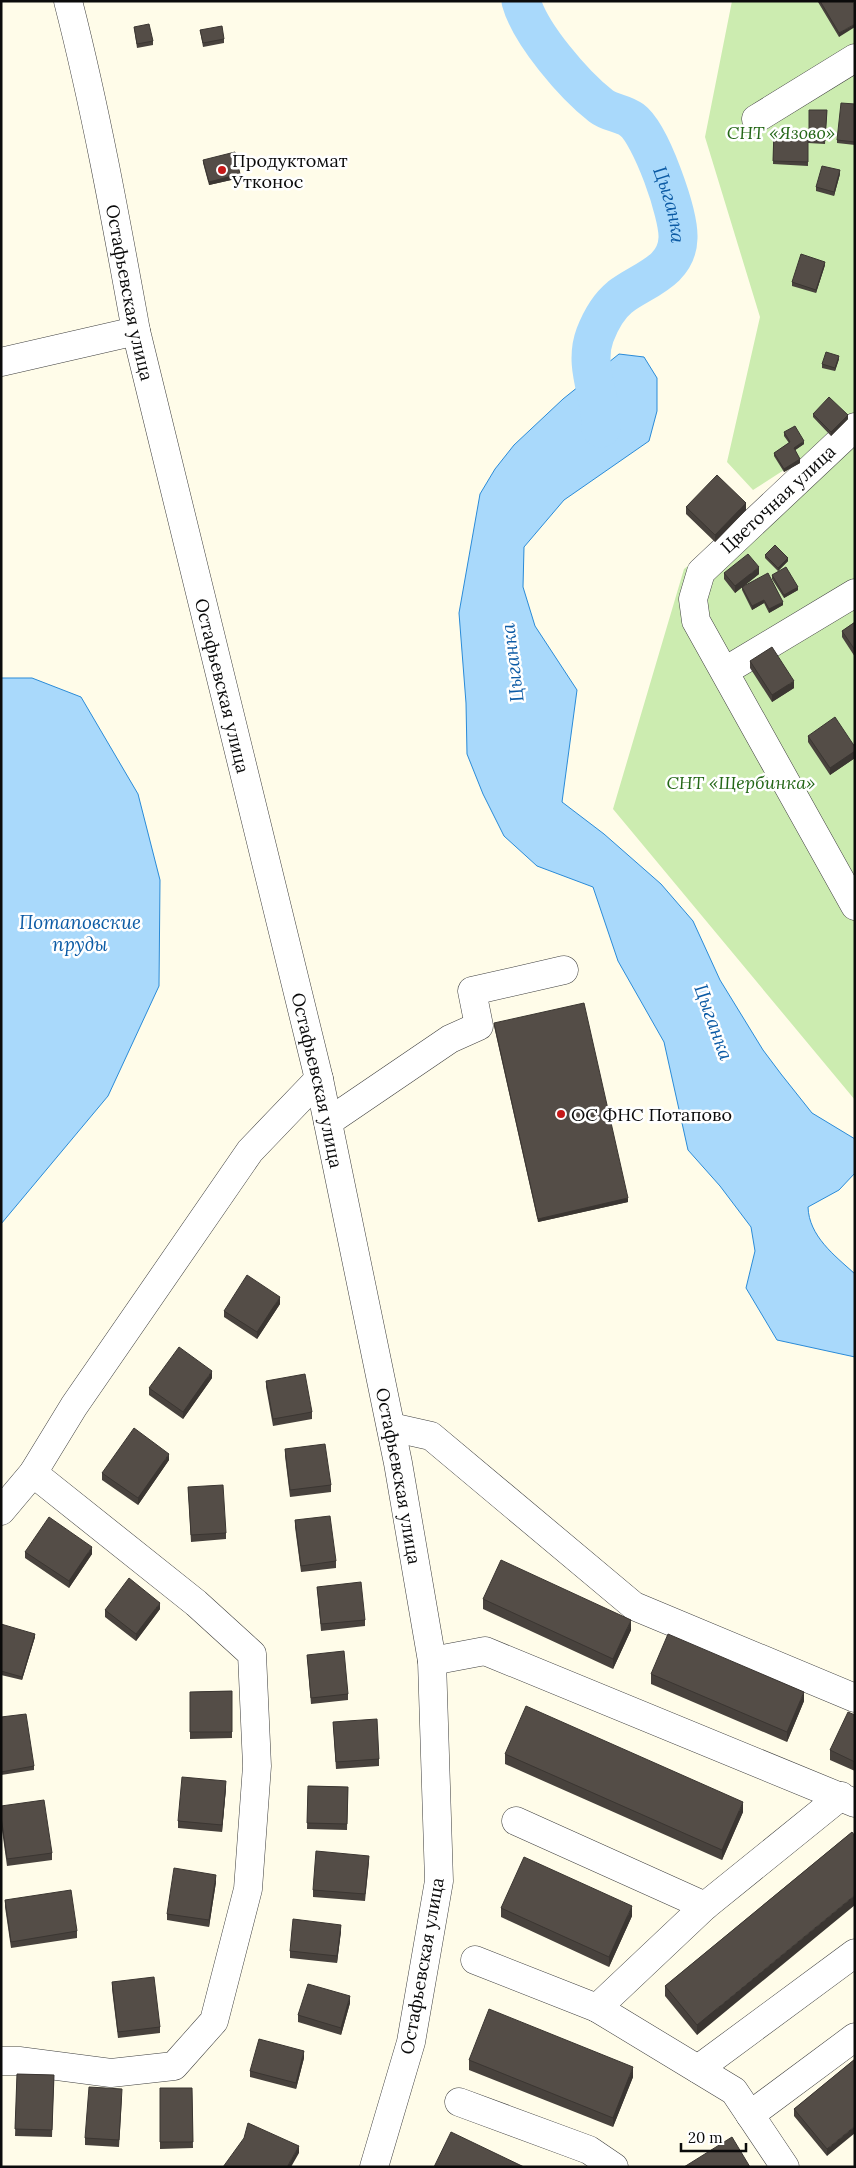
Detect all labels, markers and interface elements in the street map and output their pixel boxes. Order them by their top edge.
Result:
park label: СНТ «Язово» [727,121,835,144]
place label: Продуктомат Утконос [231,149,348,193]
water label: Цыганка [648,163,690,244]
marker: Продуктомат Утконос [216,164,228,176]
street label: Остафьевская улица [101,202,159,383]
street label: Цветочная улица [716,440,840,558]
street label: Остафьевская улица [190,596,255,775]
water label: Цыганка [495,622,529,704]
park label: СНТ «Щербинка» [667,771,815,794]
water label: Потаповские пруды [19,910,141,956]
water label: Цыганка [689,981,739,1064]
street label: Остафьевская улица [287,990,349,1170]
place label: ОС ФНС Потапово [571,1103,732,1126]
marker: ОС ФНС Потапово [555,1108,567,1120]
street label: Остафьевская улица [371,1386,427,1566]
street label: Остафьевская улица [395,1876,449,2056]
scale bar [681,2120,746,2152]
text: 20 m [688,2128,723,2147]

